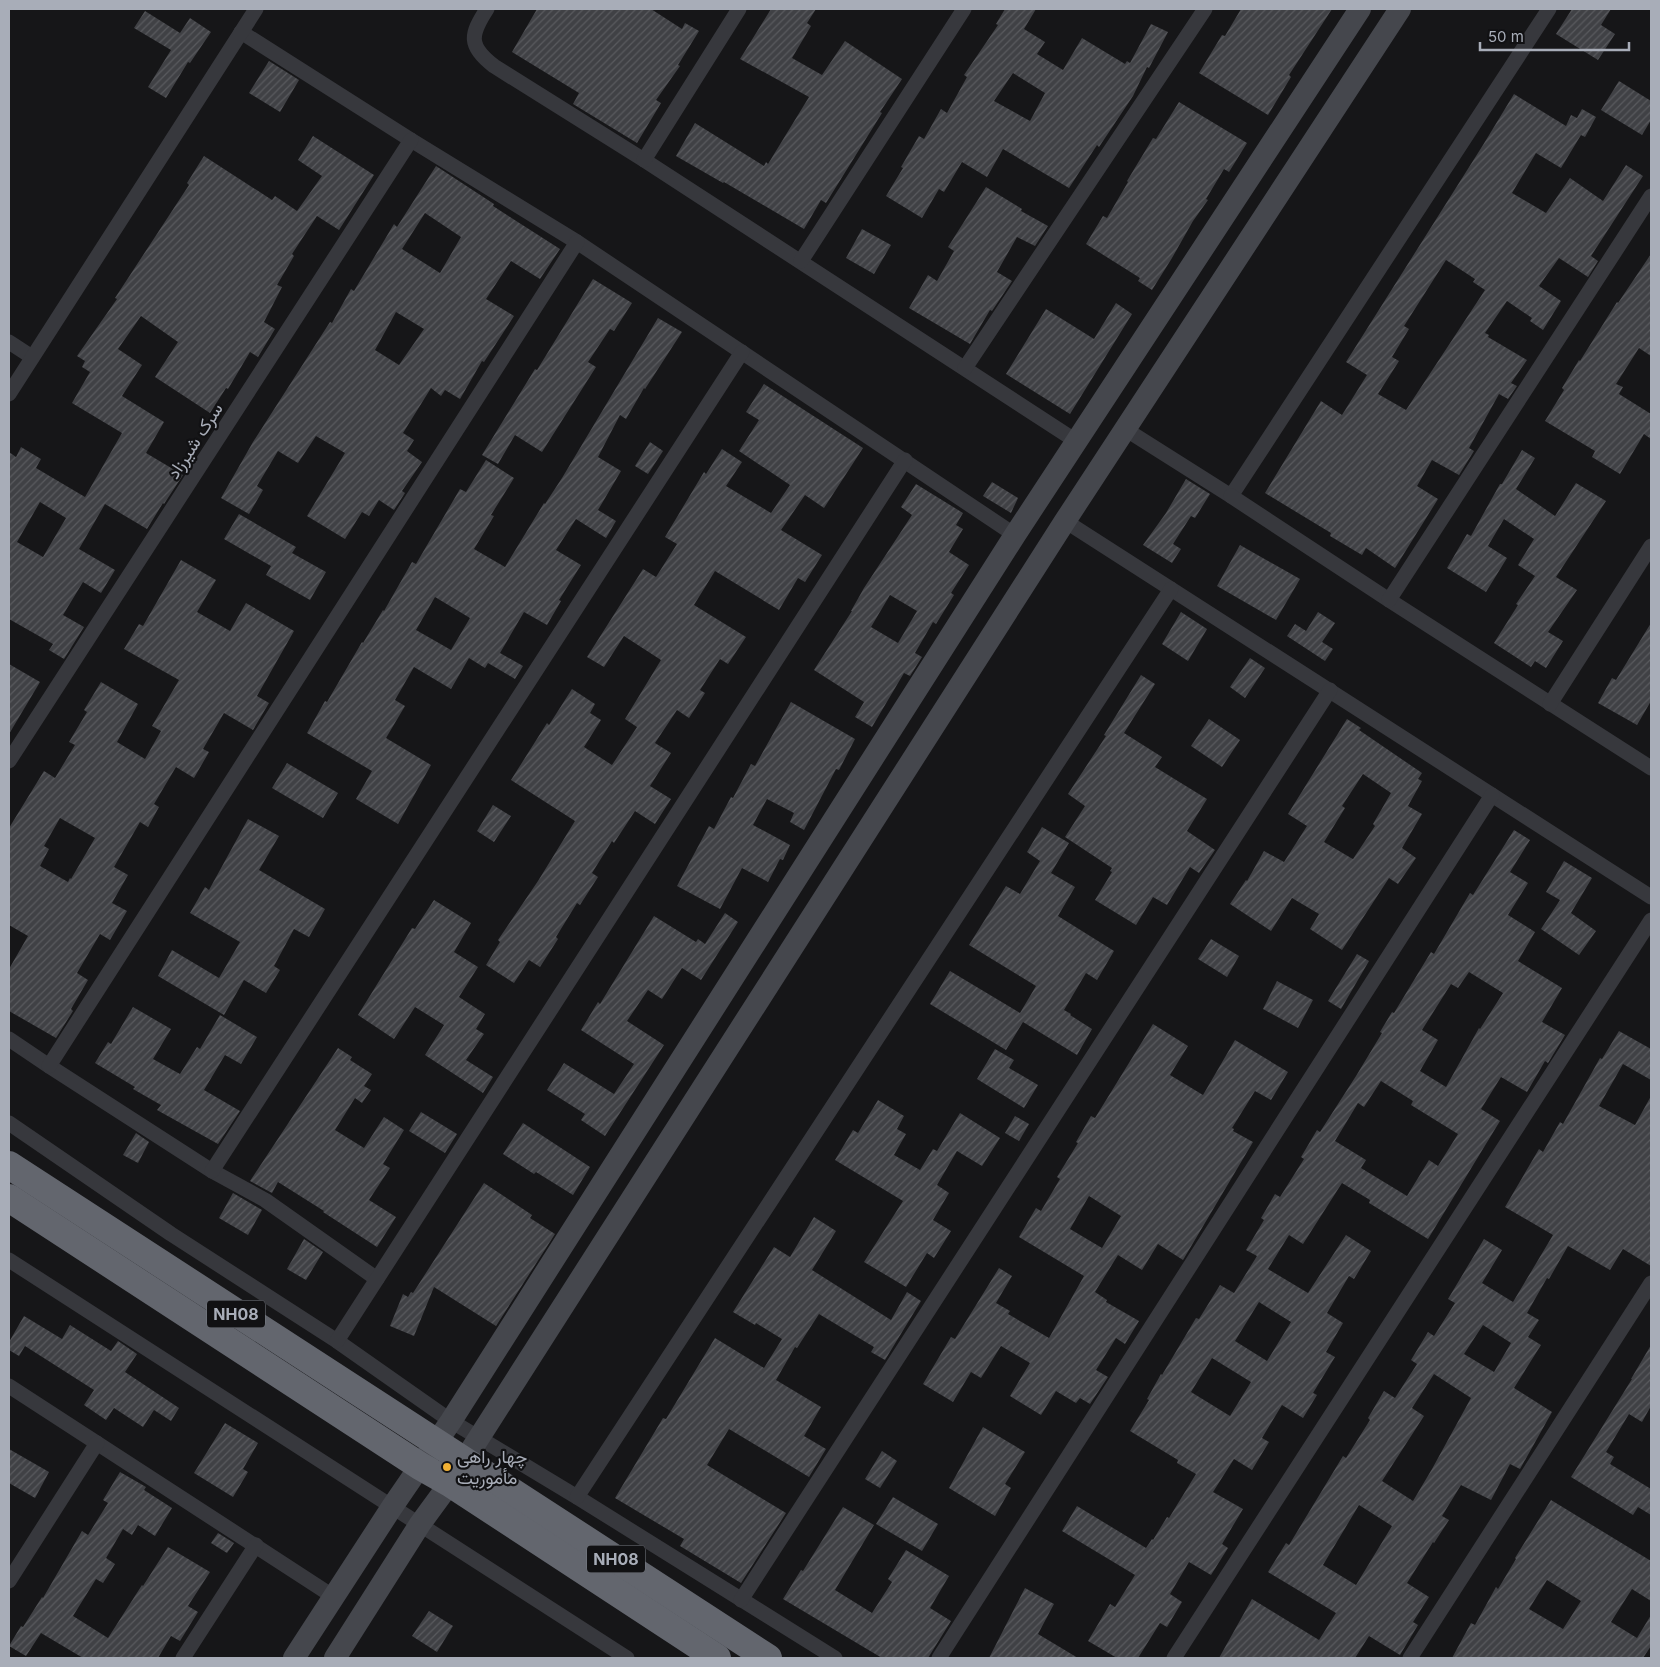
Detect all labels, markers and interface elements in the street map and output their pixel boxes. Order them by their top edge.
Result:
scale bar [1480,20,1629,52]
text: 50 m [1488,27,1524,46]
street label: سرک شیرزاد [162,399,228,483]
road number: NH08 [207,1300,265,1328]
place label: چهار راهی مأموریت [457,1446,527,1489]
marker: چهار راهی مأموریت [441,1461,453,1473]
road number: NH08 [587,1546,645,1572]

